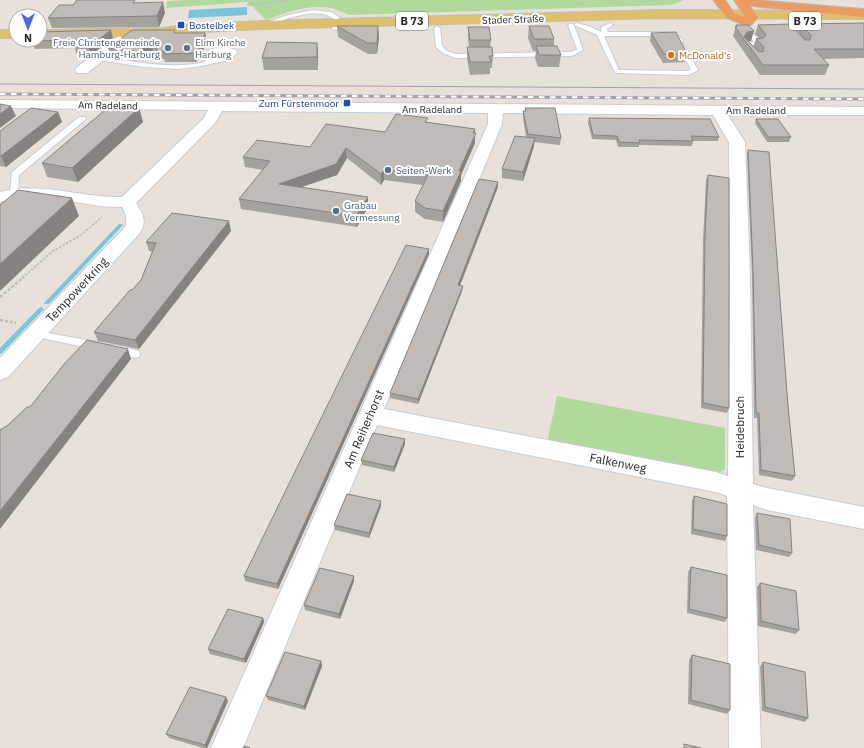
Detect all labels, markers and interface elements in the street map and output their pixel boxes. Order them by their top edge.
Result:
north arrow [8,8,48,48]
road number: B 73 [396,12,428,30]
street label: Stader Straße [482,12,545,27]
road number: B 73 [789,12,821,30]
place label: Bostelbek [189,19,235,32]
marker: Bostelbek [176,20,186,30]
text: N [24,31,32,45]
place label: Freie Christengemeinde Hamburg-Harburg [53,36,161,61]
place label: Elim Kirche Harburg [195,36,246,61]
marker: Freie Christengemeinde Hamburg-Harburg [163,43,173,53]
marker: Elim Kirche Harburg [182,43,192,53]
place label: McDonald's [679,49,731,62]
marker: McDonald's [666,50,676,60]
place label: Zum Fürstenmoor [259,97,339,110]
street label: Am Radeland [78,98,138,113]
marker: Zum Fürstenmoor [342,98,352,108]
street label: Am Radeland [402,103,462,116]
street label: Am Radeland [726,104,786,117]
place label: Seiten-Werk [396,164,452,177]
marker: Seiten-Werk [383,165,393,175]
place label: Grabau Vermessung [344,199,400,224]
marker: Grabau Vermessung [331,206,341,216]
street label: Tempowerkring [43,253,111,325]
street label: Am Reiherhorst [340,387,387,470]
street label: Heidebruch [732,396,747,458]
street label: Falkenweg [588,450,648,475]

